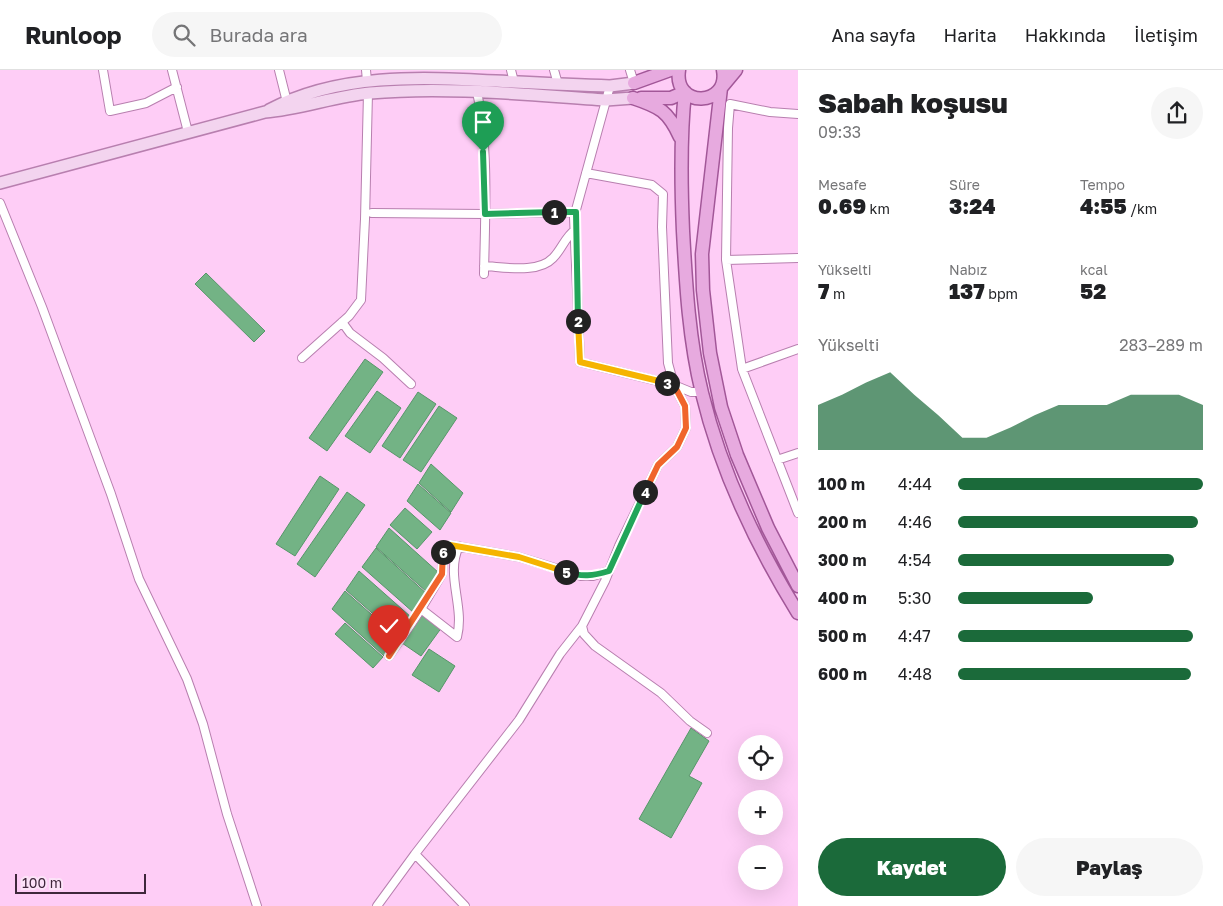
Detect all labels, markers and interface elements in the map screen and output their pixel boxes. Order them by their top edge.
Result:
search box [152,12,502,57]
text: Runloop [25,20,122,49]
icon: search [170,21,198,49]
text: Burada ara [210,23,308,46]
text: Ana sayfa [832,24,916,46]
text: Harita [944,24,997,46]
text: Hakkında [1025,24,1106,46]
text: İletişim [1134,24,1198,46]
text: Sabah koşusu [818,86,1008,119]
button: share [1151,87,1203,139]
pin [462,101,504,152]
icon: arrive [469,108,497,136]
text: 09:33 [818,122,861,142]
text: Mesafe [818,176,867,193]
text: Süre [949,176,980,193]
text: Tempo [1080,176,1125,193]
text: 0.69 [818,193,866,219]
text: 3:24 [949,193,996,219]
text: 4:55 [1080,193,1127,219]
pin: 1 [542,200,566,224]
text: km [866,200,890,217]
text: /km [1127,200,1157,217]
text: 1 [551,204,558,221]
text: Yükselti [818,261,872,278]
text: Nabız [949,261,987,278]
text: kcal [1080,261,1108,278]
text: 7 [818,278,830,304]
text: 137 [949,278,985,304]
text: 52 [1080,278,1106,304]
text: m [830,285,845,302]
text: bpm [985,285,1018,302]
pin: 2 [566,308,590,334]
text: 2 [574,313,583,330]
text: Yükselti [818,335,879,355]
text: 283–289 m [1119,335,1203,355]
pin: 3 [654,370,680,396]
text: 3 [663,375,672,392]
text: 100 m [818,474,865,494]
text: 4:44 [898,474,932,494]
pin: 4 [632,480,658,504]
text: 4 [641,484,650,501]
text: 200 m [818,512,867,532]
text: 4:46 [898,512,932,532]
pin: 6 [430,540,456,564]
text: 6 [439,544,448,561]
text: 300 m [818,550,867,570]
text: 4:54 [898,550,932,570]
pin: 5 [554,560,578,584]
text: 5 [562,564,571,581]
text: 400 m [818,588,867,608]
text: 5:30 [898,588,931,608]
pin [368,605,410,656]
icon: check [375,612,403,640]
text: 500 m [818,626,867,646]
text: 4:47 [898,626,931,646]
text: 600 m [818,664,867,684]
text: 4:48 [898,664,932,684]
map controls [738,735,783,890]
button: locate [738,735,783,780]
button: + [738,790,783,835]
button: Kaydet [818,838,1006,896]
button: Paylaş [1016,838,1203,896]
button: − [738,845,783,890]
scale bar [15,871,146,894]
text: 100 m [22,874,62,891]

